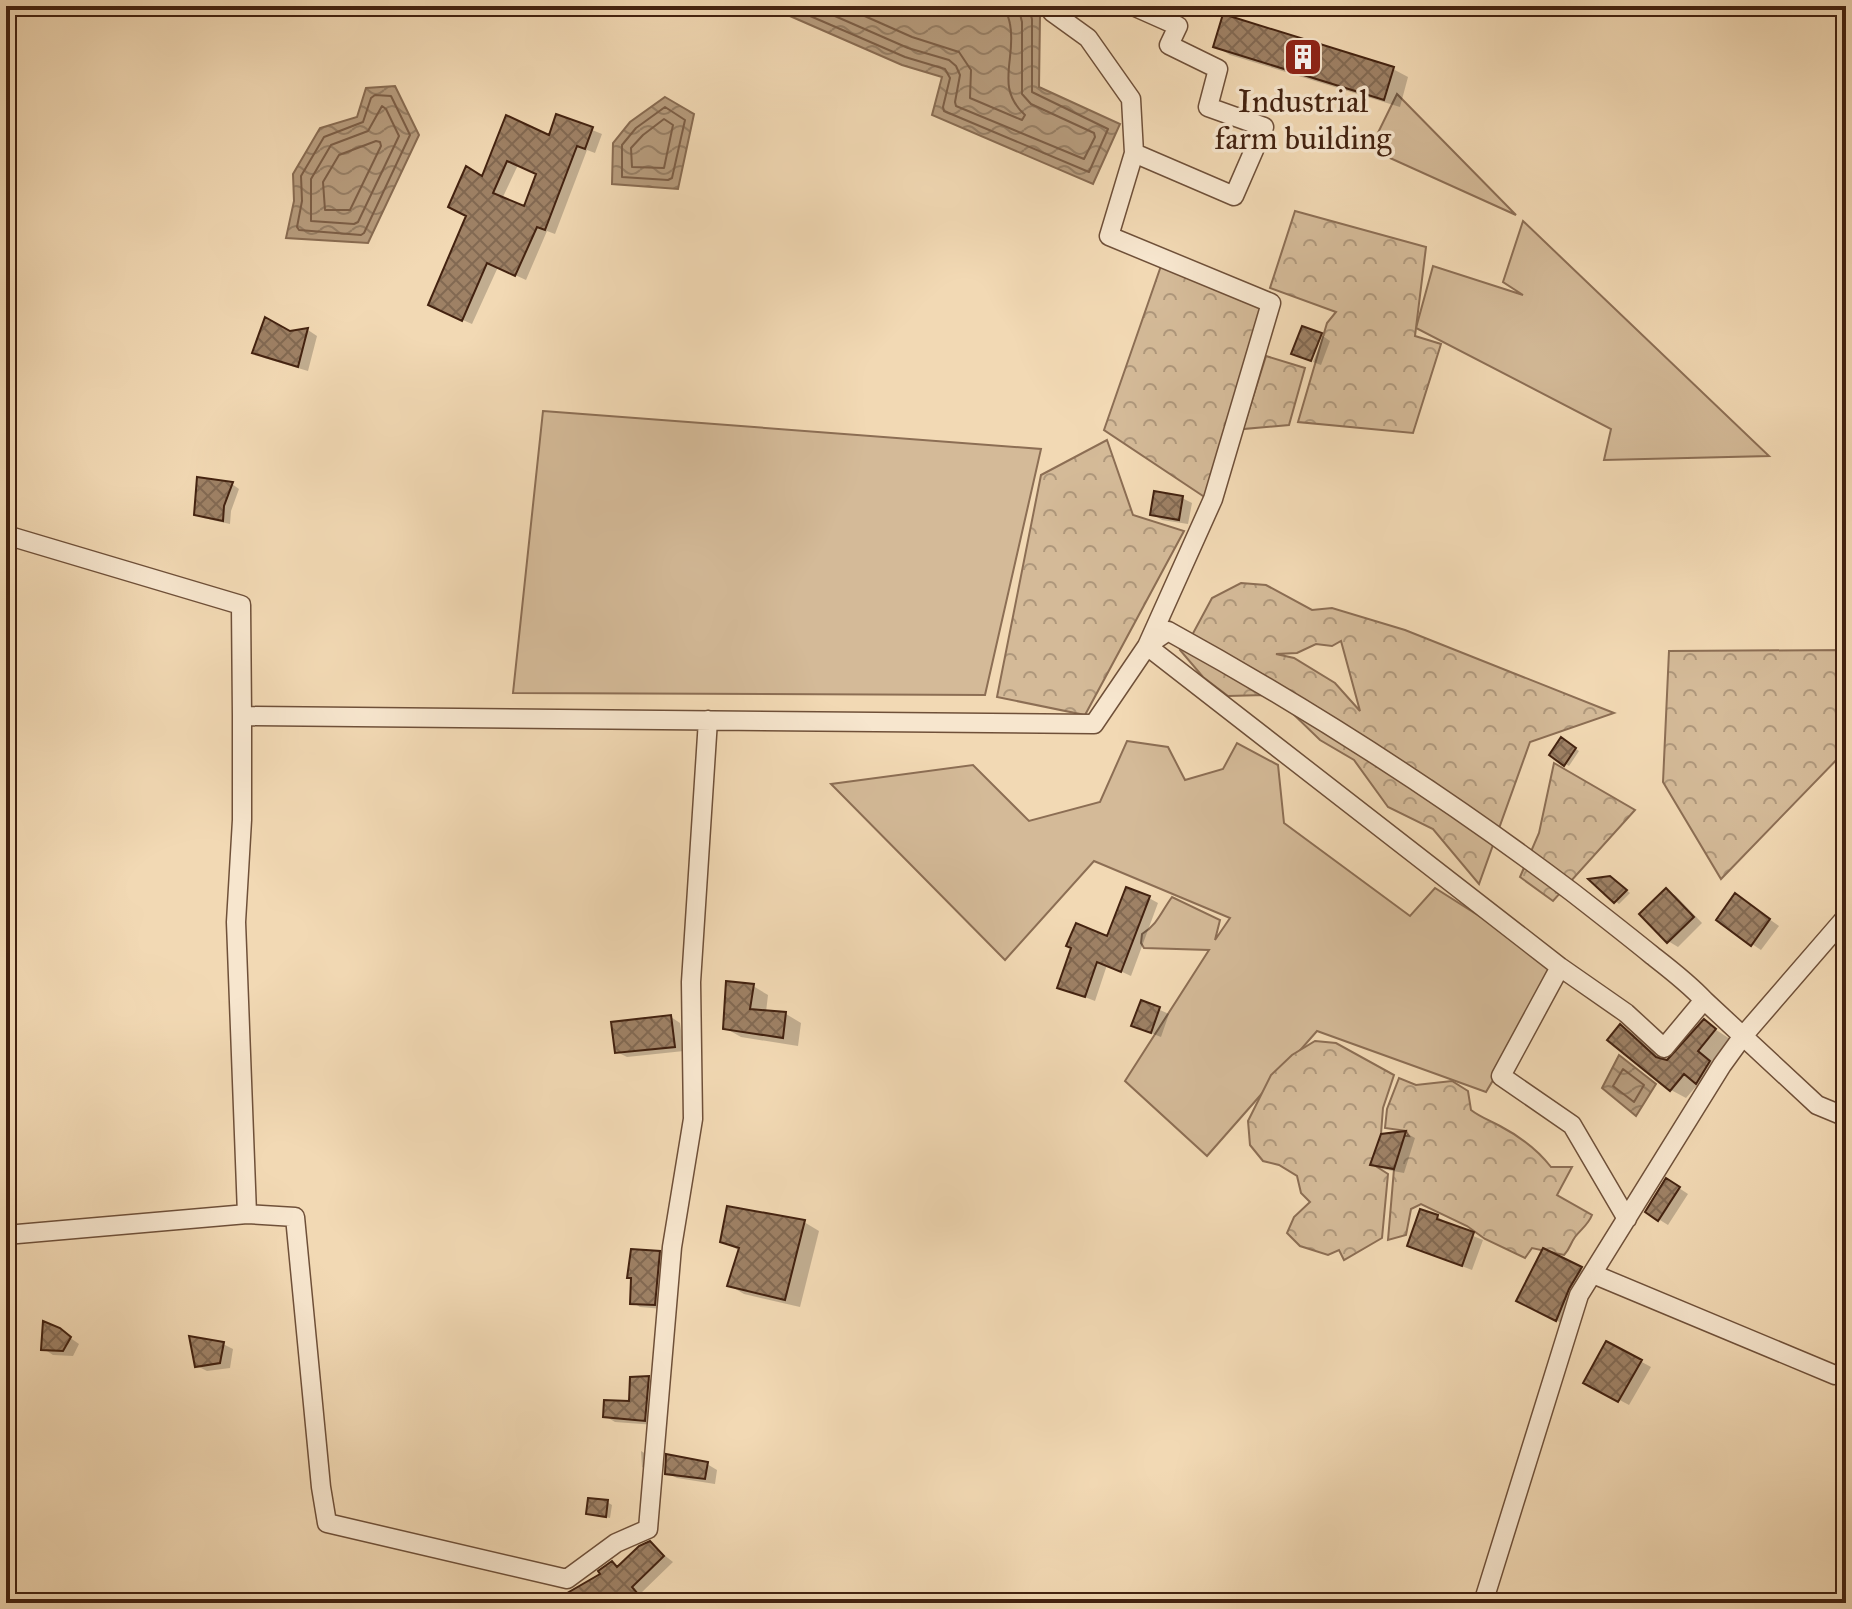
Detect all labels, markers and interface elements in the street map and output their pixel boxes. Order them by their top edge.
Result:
building icon: Industrial farm building [1282,36,1324,78]
place label: Industrial farm building [1214,82,1393,158]

